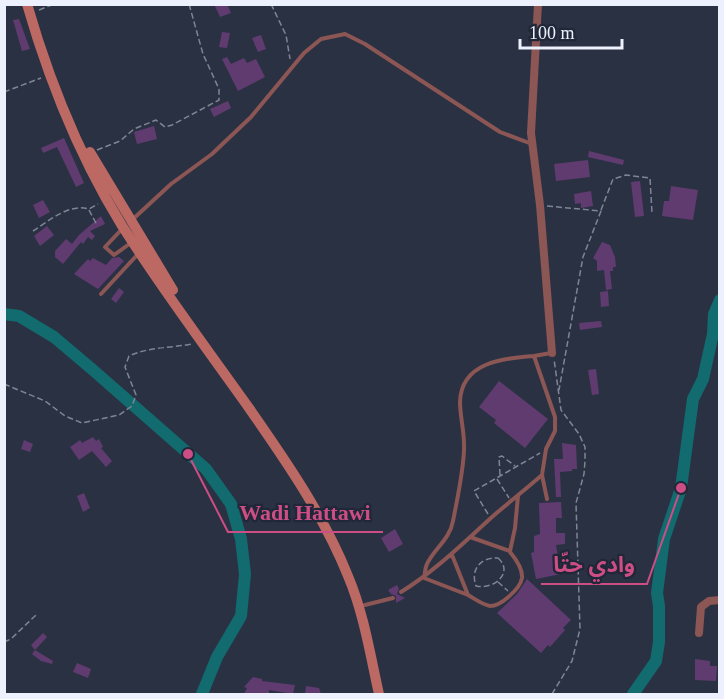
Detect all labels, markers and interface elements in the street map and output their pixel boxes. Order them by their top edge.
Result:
scale bar [520,12,622,50]
text: 100 m [529,23,575,43]
callout: Wadi Hattawi [228,492,383,532]
text: Wadi Hattawi [239,500,371,525]
callout: وادي حتّا [541,544,647,584]
text: وادي حتّا [553,551,635,582]

